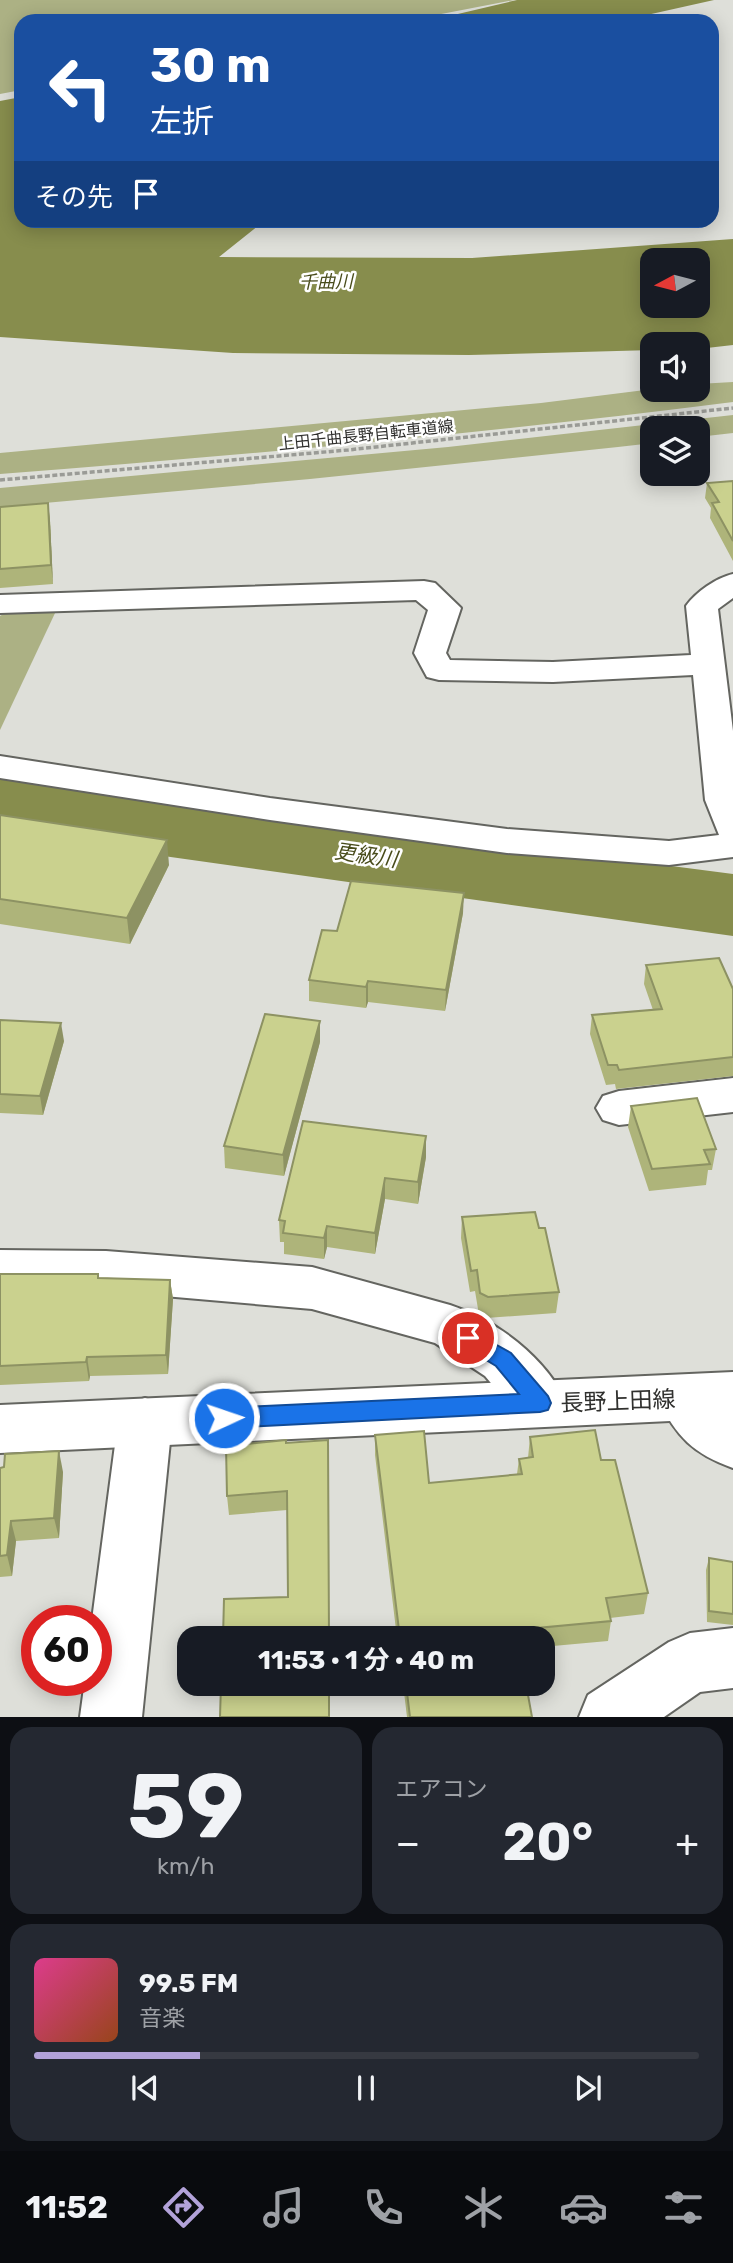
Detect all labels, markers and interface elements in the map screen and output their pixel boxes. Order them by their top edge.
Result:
text: 30 m [150,36,271,94]
icon: left [35,42,126,133]
text: 左折 [150,102,214,140]
icon: arrive [127,175,165,213]
text: その先 [35,182,113,213]
north arrow [640,248,710,318]
map controls [640,248,710,486]
water label: 千曲川 [299,270,355,293]
button: sound [640,332,710,402]
street label: 上田千曲長野自転車道線 [277,416,455,454]
button: layers [640,416,710,486]
water label: 更級川 [333,838,401,872]
pin [438,1308,498,1368]
icon: arrive [449,1319,487,1357]
position arrow [187,1381,261,1455]
street label: 長野上田線 [560,1385,676,1417]
speed limit sign: 60 [21,1605,112,1696]
text: 11:53 · 1 分 · 40 m [258,1645,474,1676]
text: 59 [127,1752,244,1860]
text: エアコン [396,1775,488,1803]
text: 20° [502,1811,593,1873]
text: − [396,1820,420,1866]
text: + [675,1820,699,1866]
text: km/h [157,1852,214,1880]
text: 99.5 FM [139,1968,238,1999]
text: 音楽 [139,2004,185,2032]
icon: previous [126,2069,164,2107]
icon: pause [347,2069,385,2107]
icon: next [569,2069,607,2107]
icon: directions [159,2183,208,2232]
icon: music [259,2183,308,2232]
icon: phone [359,2183,408,2232]
icon: climate [459,2183,508,2232]
icon: car [559,2183,608,2232]
icon: filters [659,2183,708,2232]
text: 11:52 [25,2188,108,2226]

